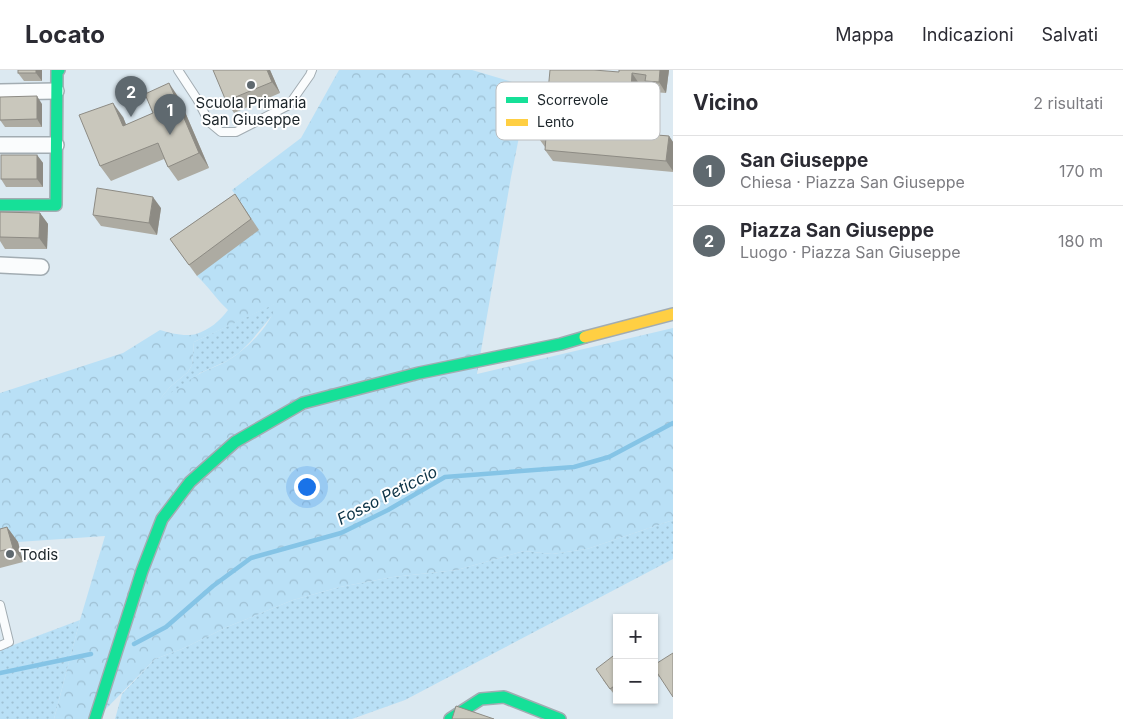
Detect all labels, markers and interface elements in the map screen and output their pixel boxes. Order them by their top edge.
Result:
text: Locato [25,20,105,49]
text: Mappa [835,24,894,45]
text: Indicazioni [922,24,1014,45]
text: Salvati [1042,24,1098,45]
pin: 2 [115,76,147,117]
marker: Scuola Primaria San Giuseppe [245,79,257,91]
legend [496,82,660,140]
text: Vicino [693,90,758,115]
text: Scorrevole [537,91,608,108]
place label: Scuola Primaria San Giuseppe [196,93,306,129]
text: 2 risultati [1033,93,1103,113]
pin: 1 [154,94,186,135]
text: Lento [537,113,574,130]
text: San Giuseppe [740,149,868,172]
text: 1 [706,161,712,181]
text: 170 m [1059,161,1103,181]
text: Chiesa · Piazza San Giuseppe [740,172,965,192]
text: Piazza San Giuseppe [740,219,934,242]
text: 2 [704,231,714,251]
text: 180 m [1058,231,1103,251]
text: Luogo · Piazza San Giuseppe [740,242,961,262]
water label: Fosso Peticcio [334,461,440,529]
your location [294,474,320,500]
place label: Todis [20,545,58,564]
marker: Todis [4,548,16,560]
map controls [613,614,658,704]
button: + [613,614,658,659]
button: − [613,659,658,704]

